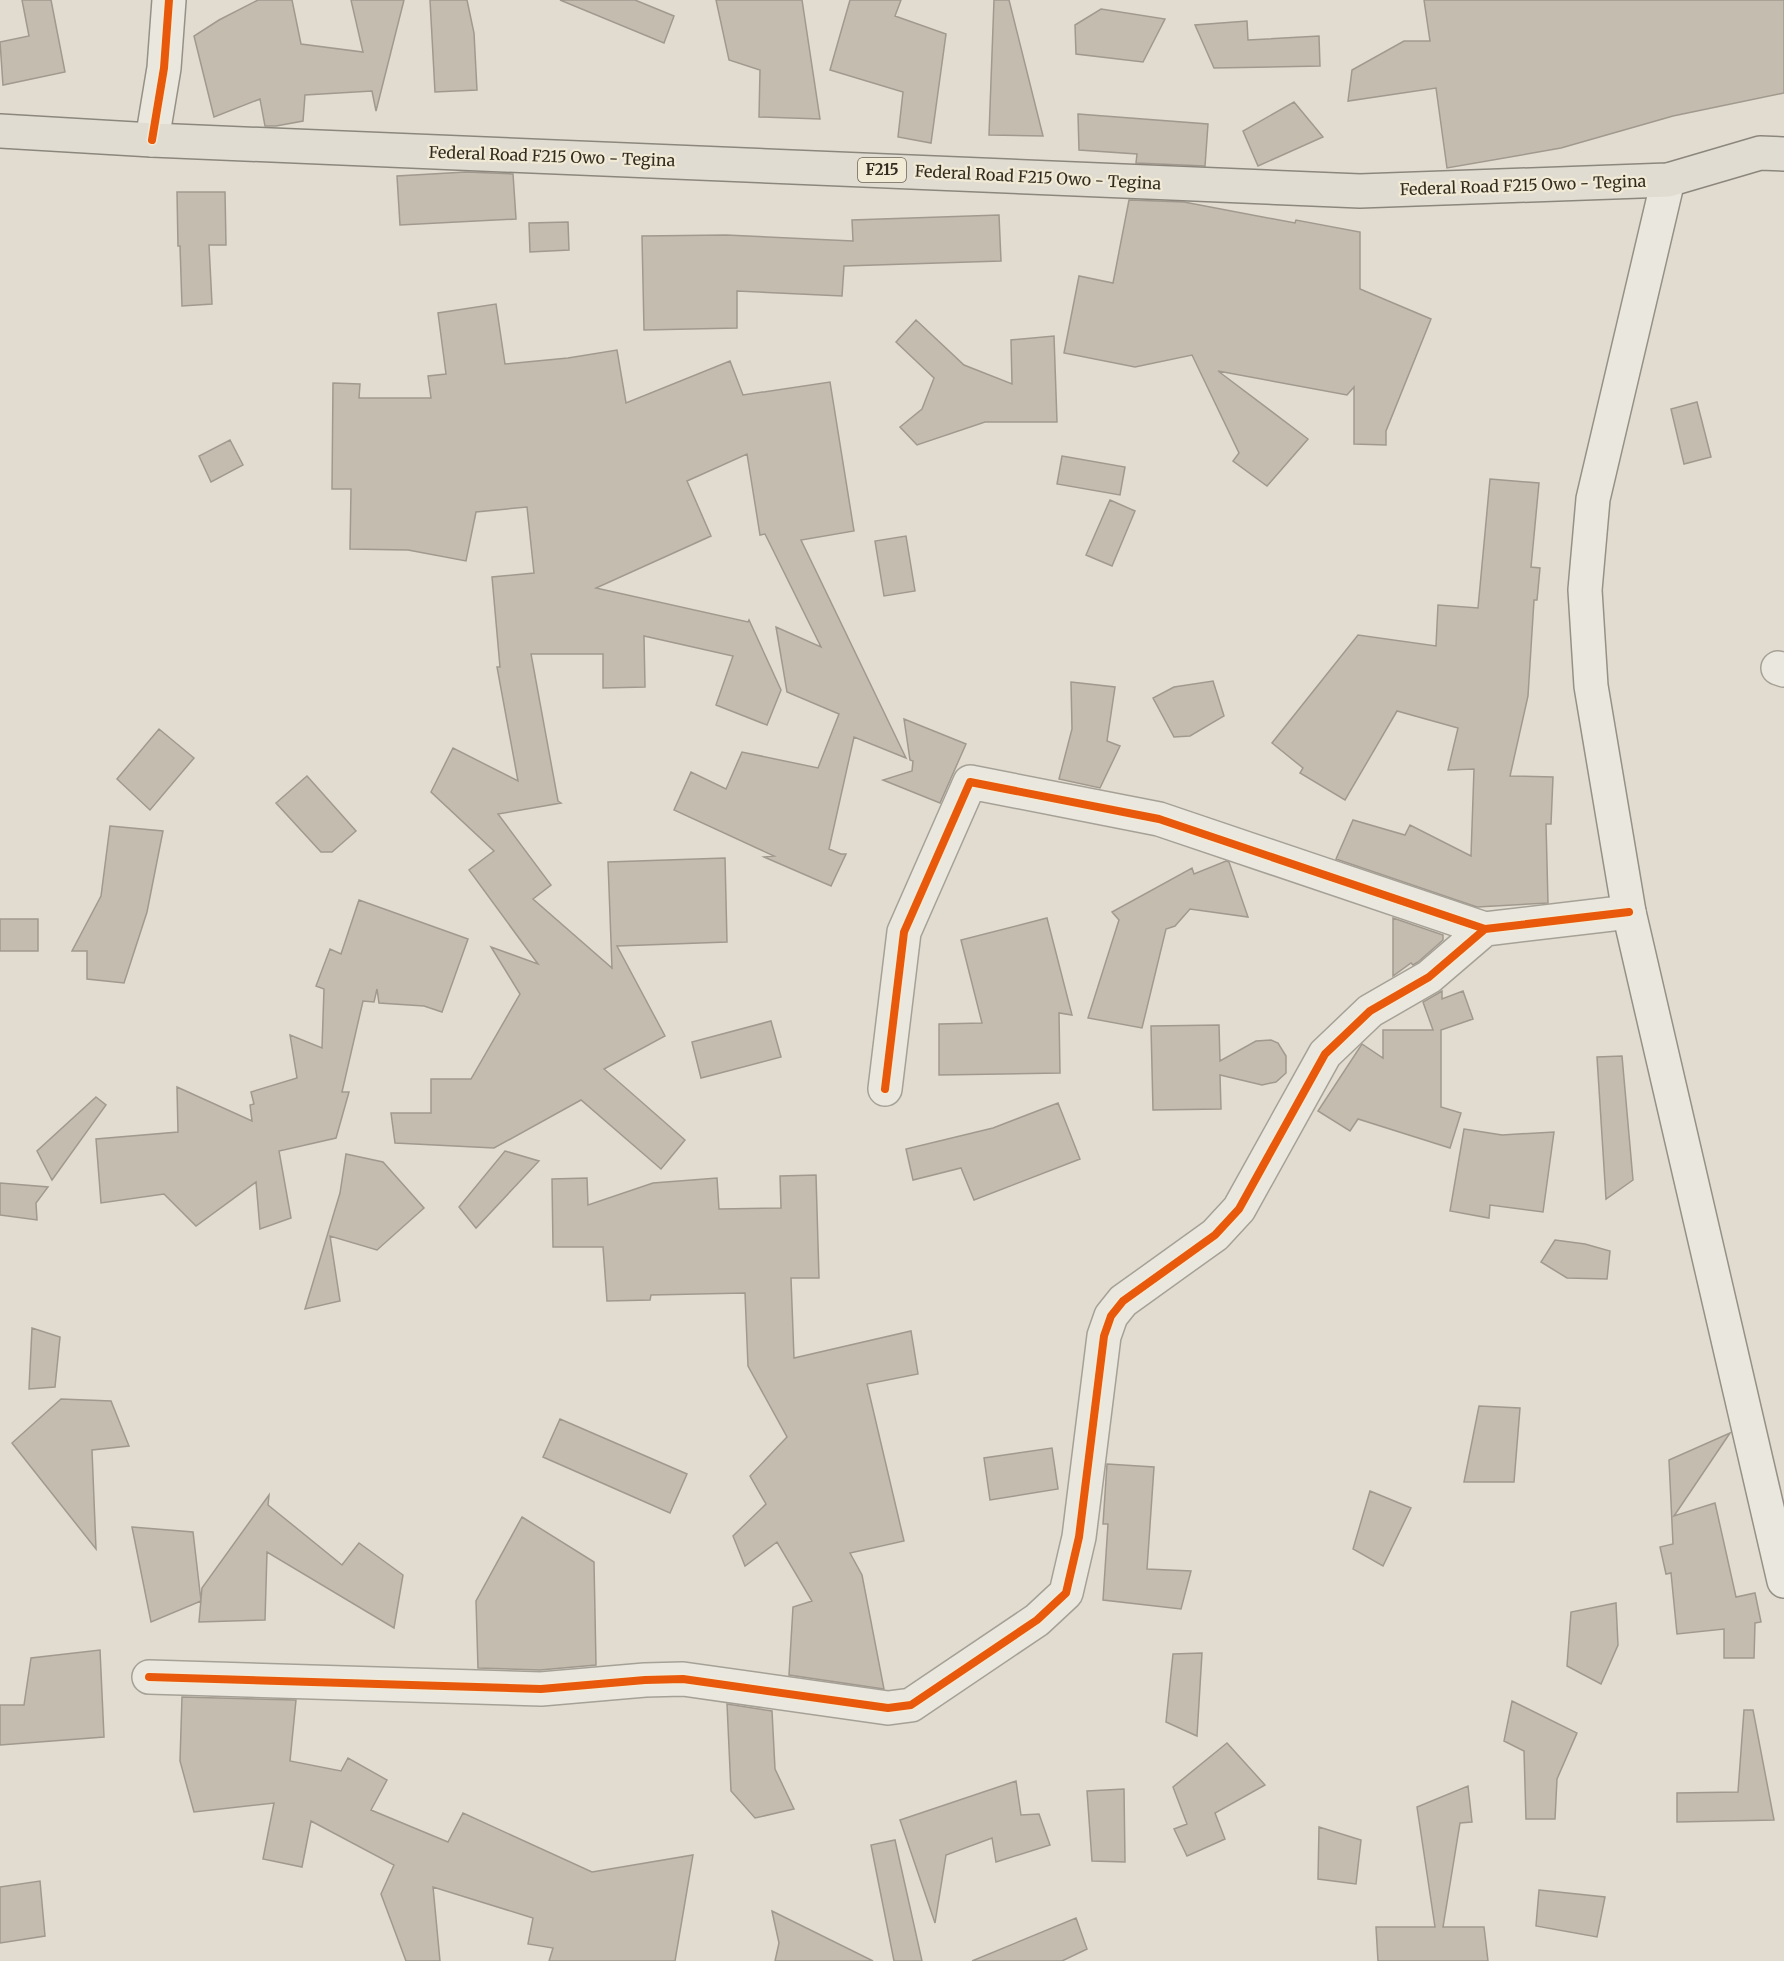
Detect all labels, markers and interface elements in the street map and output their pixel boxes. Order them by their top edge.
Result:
street label: Federal Road F215 Owo - Tegina [428,142,676,170]
road number: F215 [858,158,906,182]
street label: Federal Road F215 Owo - Tegina [914,161,1162,193]
street label: Federal Road F215 Owo - Tegina [1399,171,1647,199]

